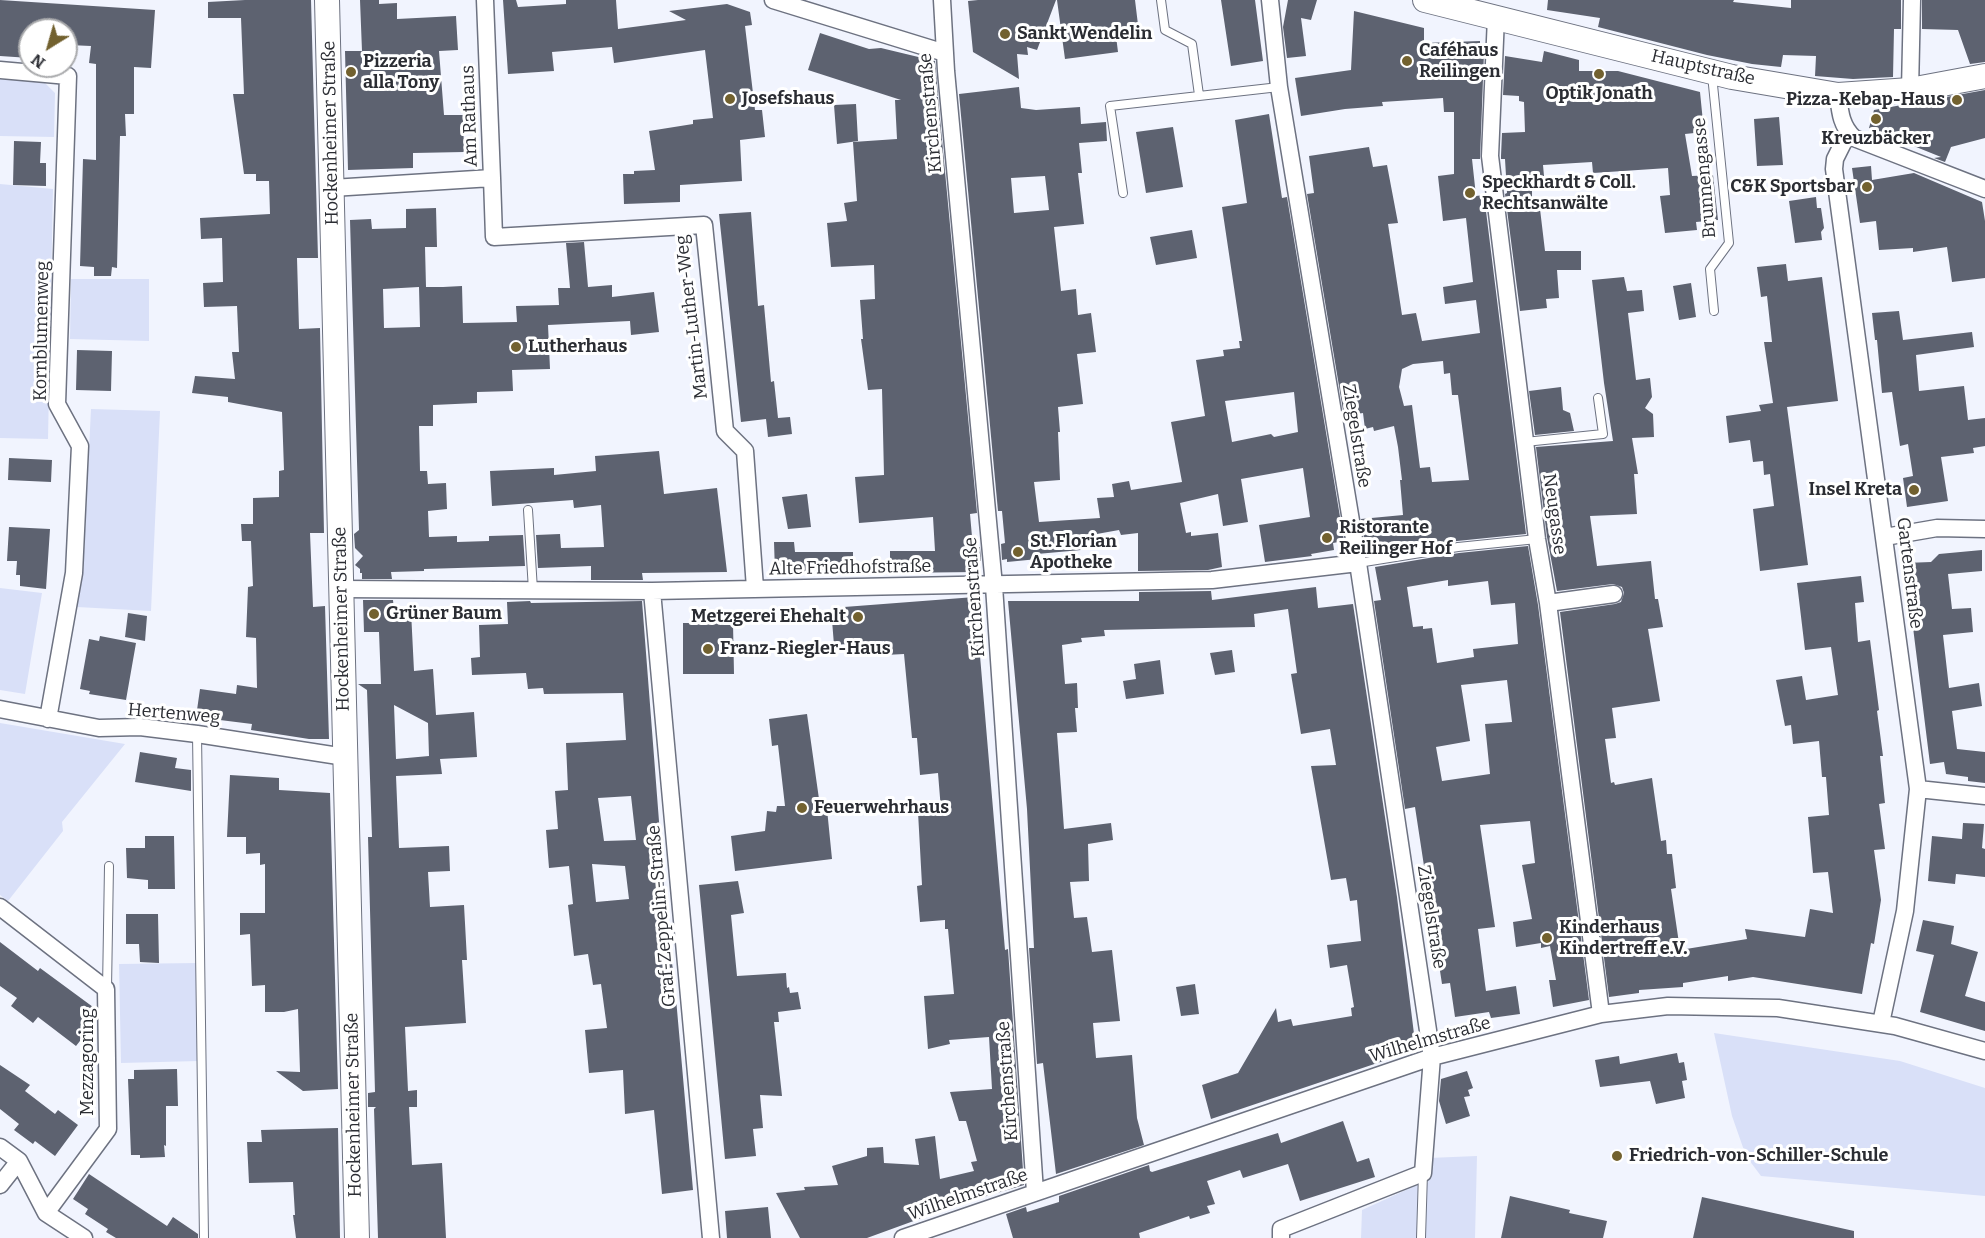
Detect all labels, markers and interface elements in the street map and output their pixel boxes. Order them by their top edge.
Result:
north arrow [18,18,78,78]
place label: Sankt Wendelin [1017,23,1152,45]
marker: Sankt Wendelin [998,27,1012,41]
street label: Hockenheimer Straße [319,40,343,226]
place label: Caféhaus Reilingen [1419,40,1501,82]
street label: Hauptstraße [1649,46,1757,90]
text: N [27,50,49,72]
place label: Pizzeria alla Tony [363,51,439,94]
street label: Kirchenstraße [915,52,947,174]
marker: Caféhaus Reilingen [1400,54,1414,68]
marker: Pizzeria alla Tony [344,65,358,79]
street label: Am Rathaus [457,65,483,167]
marker: Optik Jonath [1592,67,1606,81]
place label: Optik Jonath [1545,83,1653,105]
place label: Josefshaus [742,88,834,110]
place label: Pizza-Kebap-Haus [1786,89,1945,111]
marker: Josefshaus [723,92,737,106]
marker: Pizza-Kebap-Haus [1950,93,1964,107]
marker: Kreuzbäcker [1869,112,1883,126]
street label: Brunnengasse [1689,117,1721,239]
place label: Kreuzbäcker [1821,128,1931,150]
place label: Speckhardt & Coll. Rechtsanwälte [1482,172,1636,214]
place label: C&K Sportsbar [1730,176,1855,198]
marker: C&K Sportsbar [1860,180,1874,194]
marker: Speckhardt & Coll. Rechtsanwälte [1463,186,1477,200]
street label: Martin-Luther-Weg [671,234,713,400]
street label: Kornblumenweg [30,261,54,401]
place label: Lutherhaus [528,336,627,358]
marker: Lutherhaus [509,340,523,354]
street label: Ziegelstraße [1337,383,1375,489]
street label: Neugasse [1538,472,1570,556]
place label: Insel Kreta [1808,479,1902,501]
marker: Insel Kreta [1907,483,1921,497]
street label: Gartenstraße [1891,516,1927,630]
place label: Ristorante Reilinger Hof [1339,517,1452,560]
street label: Hockenheimer Straße [330,526,354,712]
place label: St. Florian Apotheke [1030,531,1117,574]
marker: Ristorante Reilinger Hof [1320,531,1334,545]
street label: Kirchenstraße [960,536,990,658]
marker: St. Florian Apotheke [1011,545,1025,559]
street label: Alte Friedhofstraße [769,556,931,580]
place label: Grüner Baum [386,603,502,625]
place label: Metzgerei Ehehalt [691,606,846,628]
marker: Grüner Baum [367,607,381,621]
marker: Metzgerei Ehehalt [851,610,865,624]
place label: Franz-Riegler-Haus [720,638,891,660]
marker: Franz-Riegler-Haus [701,642,715,656]
street label: Hertenweg [127,699,221,729]
place label: Feuerwehrhaus [814,797,949,819]
marker: Feuerwehrhaus [795,801,809,815]
street label: Graf-Zeppelin-Straße [643,824,681,1008]
street label: Ziegelstraße [1412,864,1450,970]
place label: Kinderhaus Kindertreff e.V. [1559,917,1687,960]
marker: Kinderhaus Kindertreff e.V. [1540,931,1554,945]
street label: Mezzagoring [77,1008,99,1116]
street label: Hockenheimer Straße [342,1012,366,1198]
street label: Wilhelmstraße [1367,1012,1493,1068]
street label: Kirchenstraße [993,1020,1023,1142]
place label: Friedrich-von-Schiller-Schule [1629,1145,1888,1167]
marker: Friedrich-von-Schiller-Schule [1610,1149,1624,1163]
street label: Wilhelmstraße [905,1164,1031,1226]

